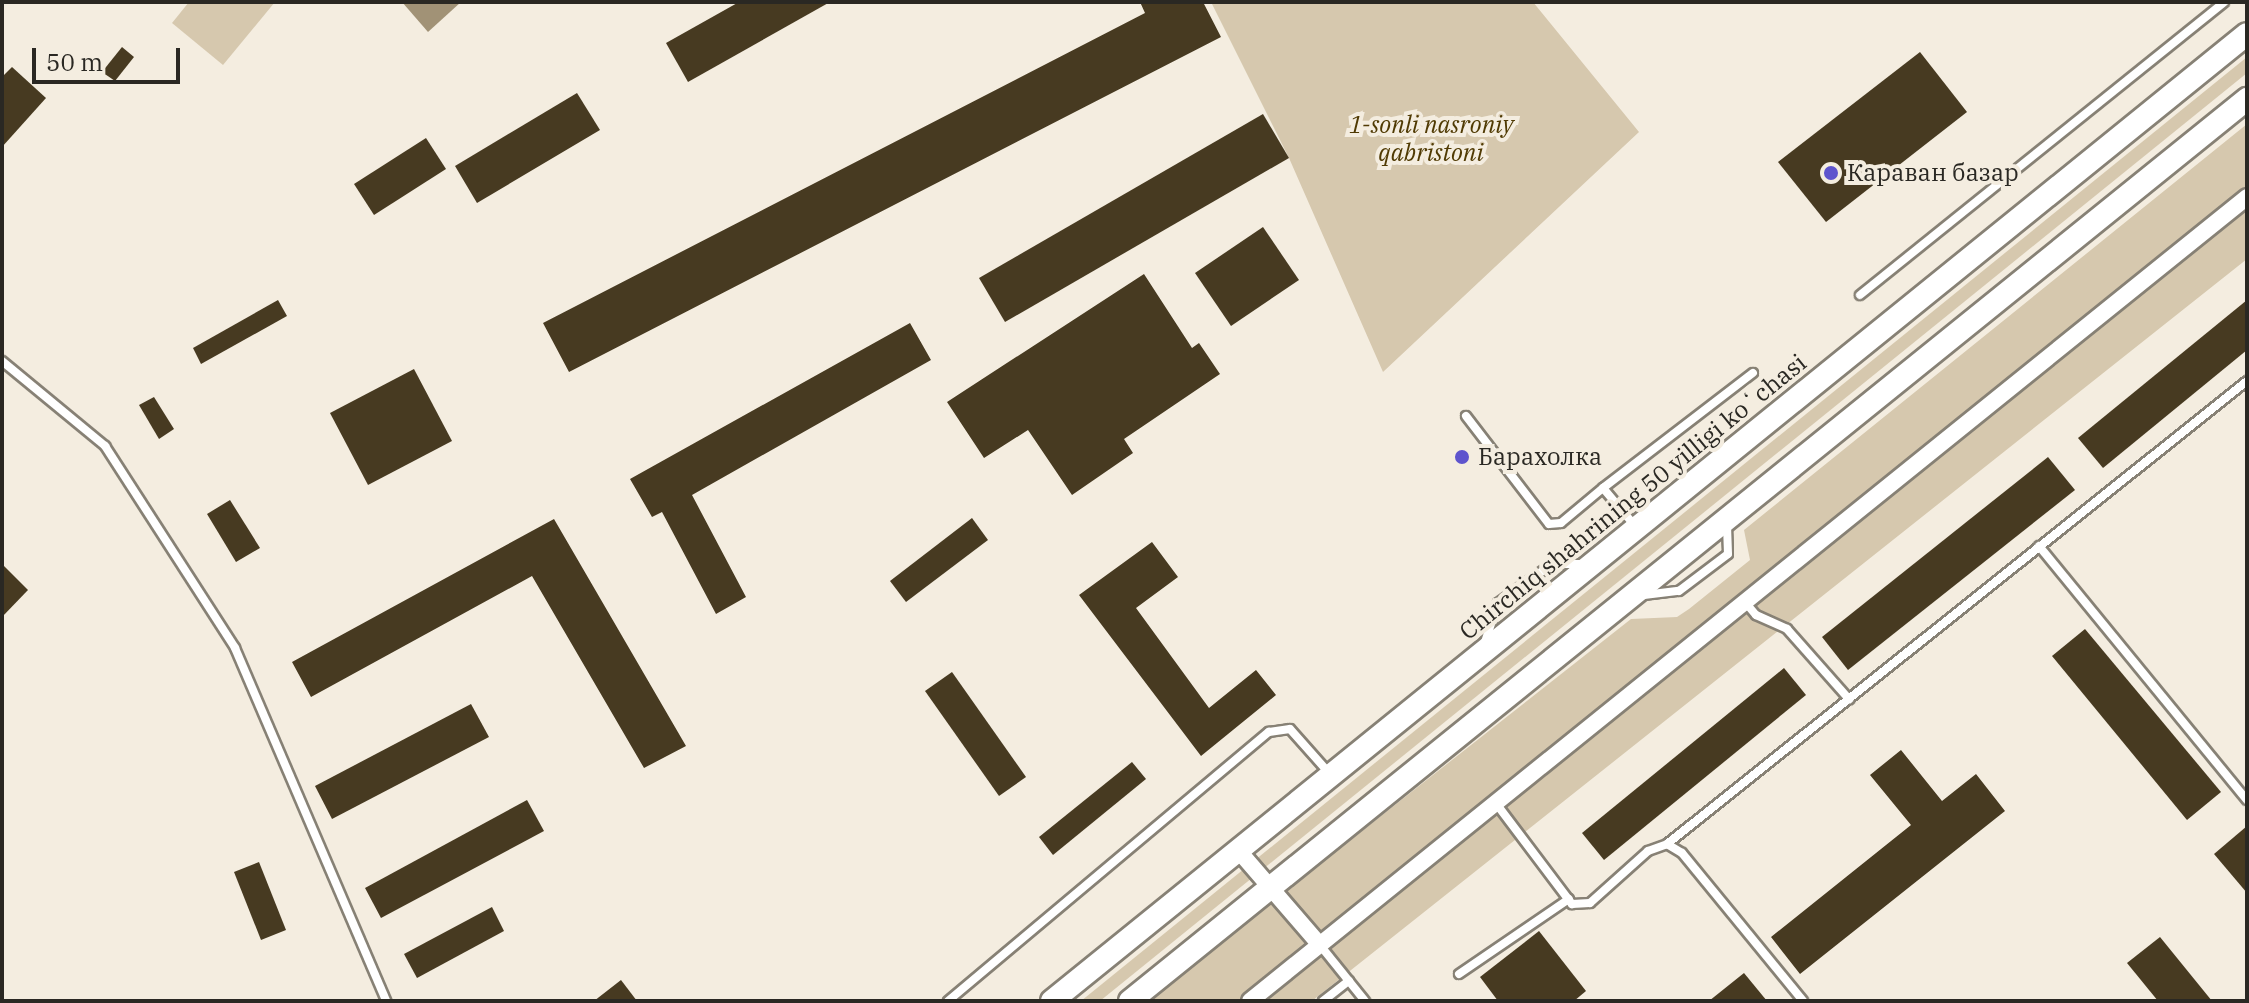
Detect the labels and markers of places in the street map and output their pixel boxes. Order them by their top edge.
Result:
place label: Караван базар [1847,159,2019,187]
marker: Караван базар [1822,164,1840,182]
place label: Барахолка [1478,443,1602,471]
marker: Барахолка [1453,448,1471,466]

